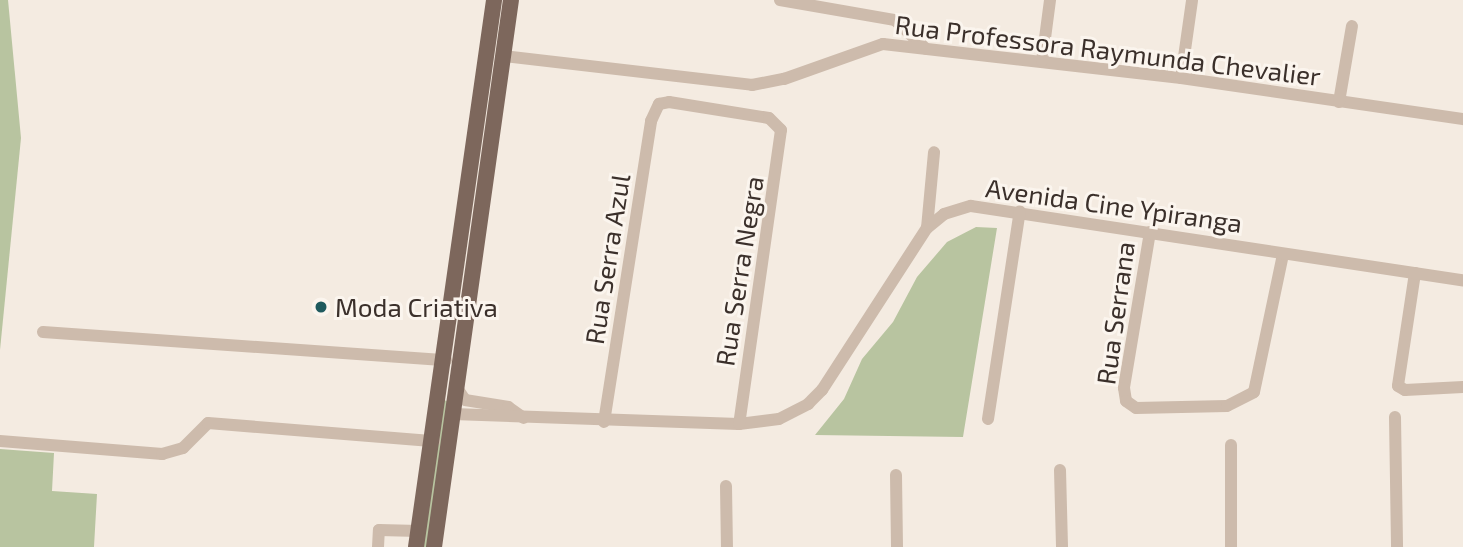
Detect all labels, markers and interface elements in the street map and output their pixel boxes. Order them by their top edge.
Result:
street label: Rua Professora Raymunda Chevalier [893,8,1323,92]
street label: Rua Serra Azul [578,171,636,347]
street label: Avenida Cine Ypiranga [984,172,1244,238]
street label: Rua Serra Negra [709,174,769,368]
street label: Rua Serrana [1090,240,1140,386]
place label: Moda Criativa [335,291,498,323]
marker: Moda Criativa [313,299,329,315]

